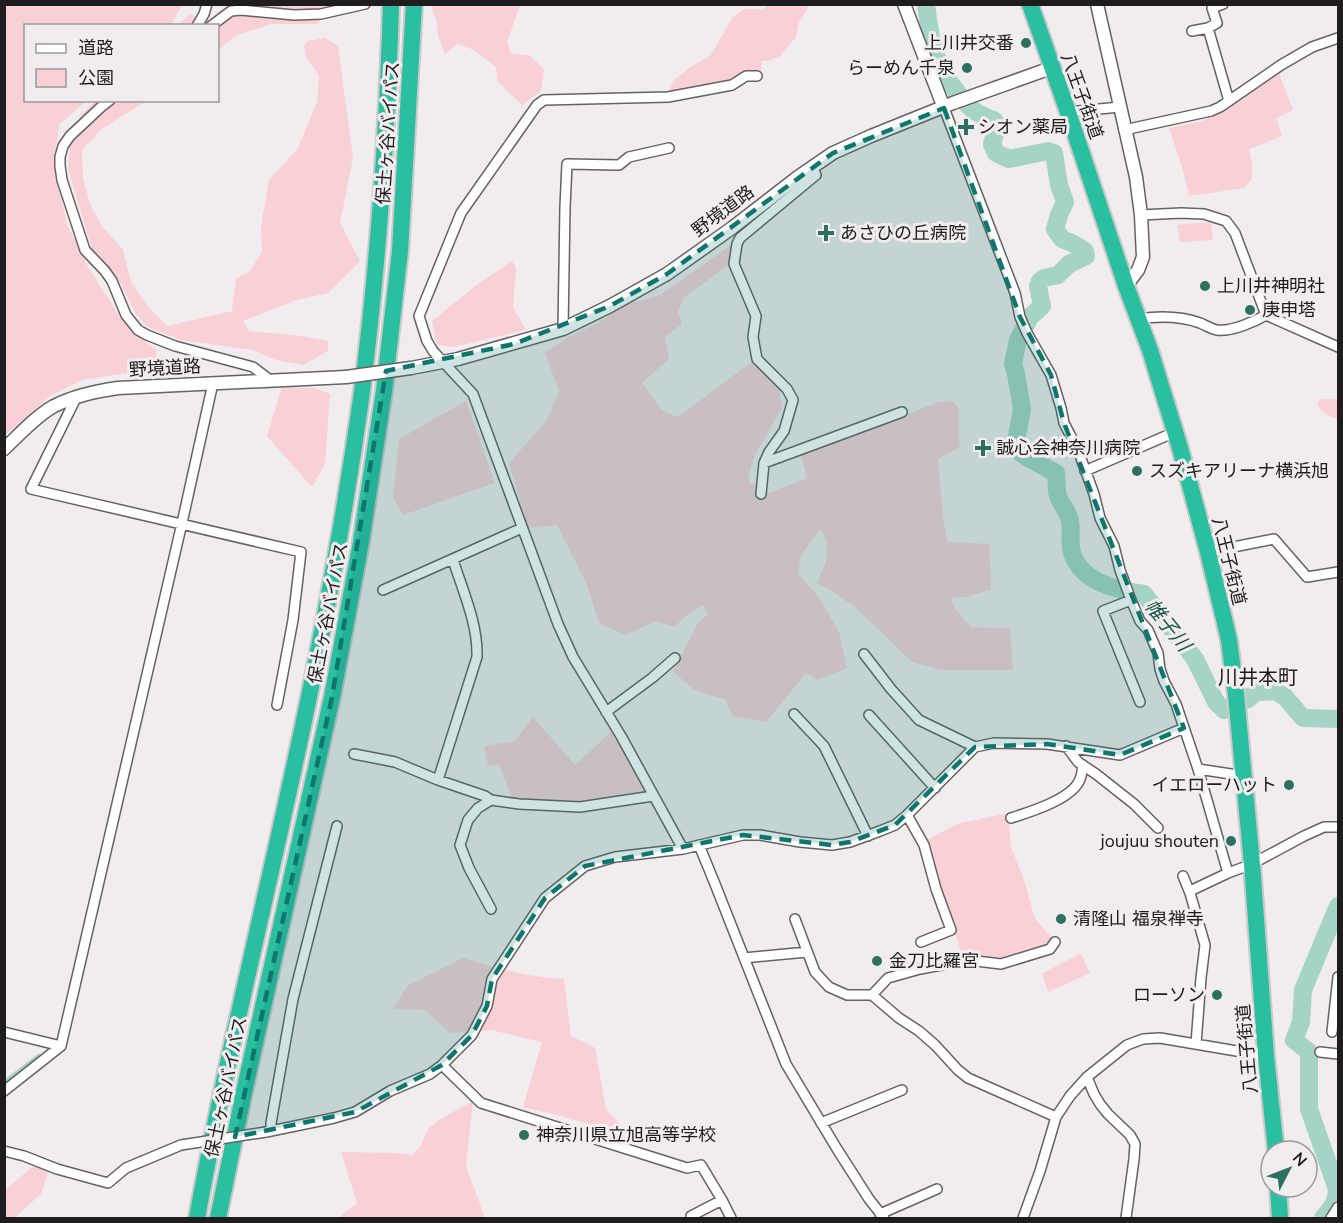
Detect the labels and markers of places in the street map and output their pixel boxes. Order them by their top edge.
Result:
place label: 上川井交番 [924,31,1014,55]
marker: 上川井交番 [1019,36,1033,50]
place label: らーめん千泉 [847,56,955,80]
marker: らーめん千泉 [960,61,974,75]
place label: シオン薬局 [978,115,1068,139]
marker: シオン薬局 [959,120,973,134]
place label: あさひの丘病院 [840,221,966,245]
marker: あさひの丘病院 [817,224,835,242]
place label: 上川井神明社 [1217,274,1325,298]
marker: 上川井神明社 [1198,279,1212,293]
place label: 庚申塔 [1262,298,1316,322]
marker: 庚申塔 [1243,303,1257,317]
place label: 誠心会神奈川病院 [996,436,1140,460]
marker: 誠心会神奈川病院 [974,439,992,457]
place label: スズキアリーナ横浜旭 [1149,459,1329,483]
marker: スズキアリーナ横浜旭 [1130,464,1144,478]
place label: イエローハット [1152,773,1277,797]
marker: イエローハット [1282,778,1296,792]
place label: joujuu shouten [1099,829,1219,853]
marker: joujuu shouten [1224,834,1238,848]
place label: 清隆山 福泉禅寺 [1073,907,1204,931]
marker: 清隆山 福泉禅寺 [1054,912,1068,926]
place label: 金刀比羅宮 [889,949,979,973]
marker: 金刀比羅宮 [870,954,884,968]
place label: ローソン [1133,983,1205,1007]
marker: ローソン [1210,988,1224,1002]
place label: 神奈川県立旭高等学校 [536,1123,716,1147]
marker: 神奈川県立旭高等学校 [517,1128,531,1142]

